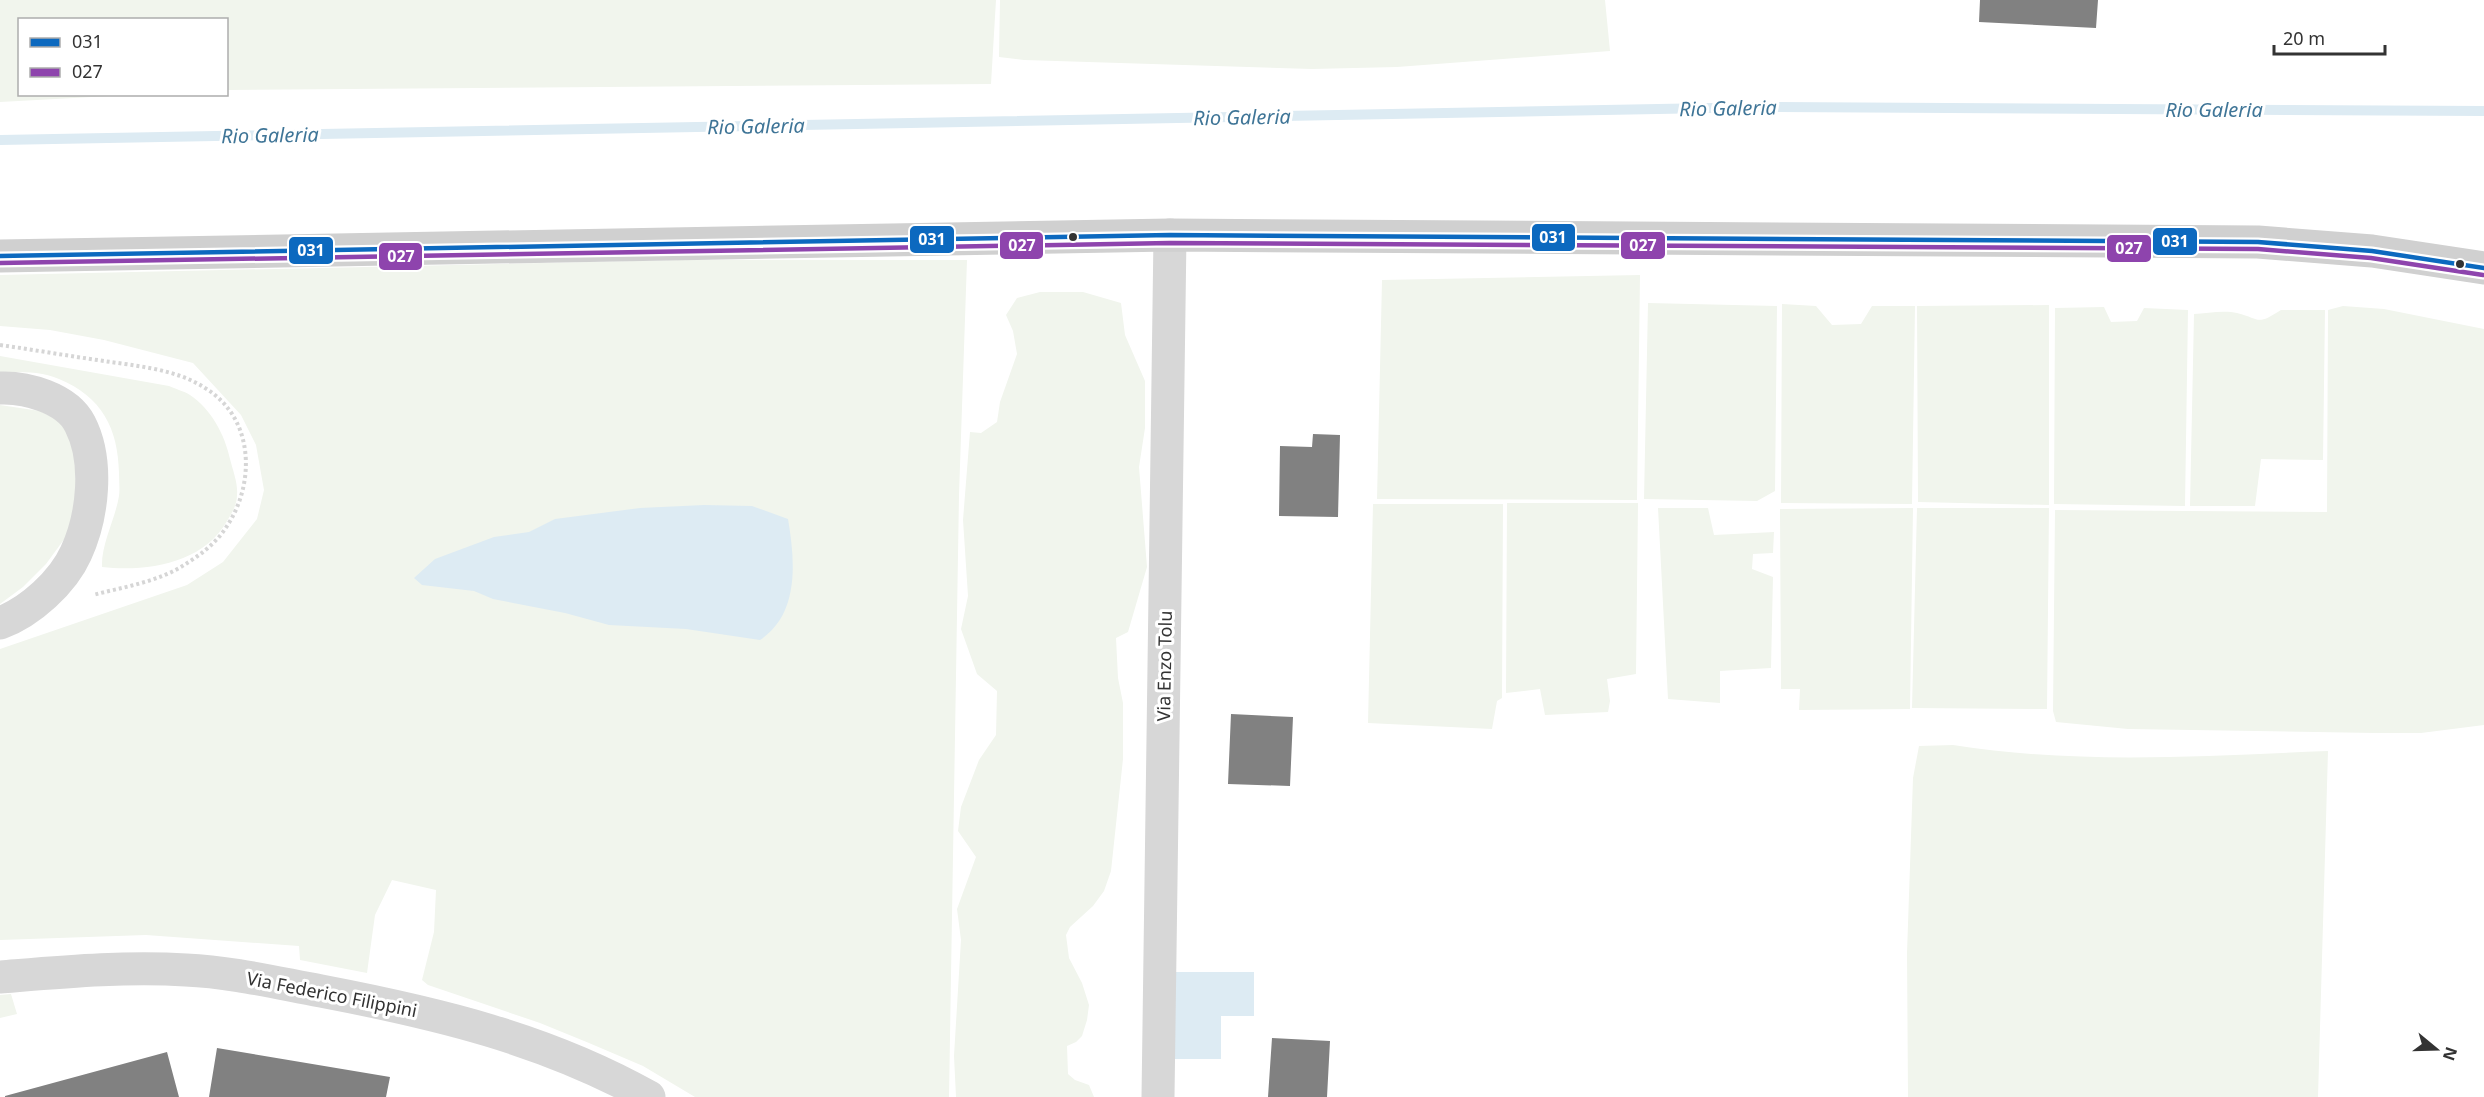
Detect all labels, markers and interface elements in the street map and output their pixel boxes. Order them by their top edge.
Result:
legend [18,18,228,96]
scale bar [2274,18,2385,56]
text: 20 m [2283,26,2325,50]
text: 031 [72,29,103,53]
text: 027 [72,59,103,83]
water label: Rio Galeria [1679,94,1777,122]
water label: Rio Galeria [2165,96,2263,123]
water label: Rio Galeria [1193,103,1291,131]
water label: Rio Galeria [707,112,805,140]
water label: Rio Galeria [221,121,319,149]
line badge: 031 [1531,223,1576,252]
line badge: 031 [909,225,955,254]
text: 031 [1539,226,1567,248]
line badge: 031 [2152,227,2198,256]
text: 031 [918,228,946,250]
text: 031 [2161,230,2189,252]
line badge: 027 [999,231,1044,260]
unlabelled marker [1067,231,1079,243]
line badge: 027 [1620,231,1666,260]
text: 027 [1008,234,1036,256]
text: 027 [1629,234,1657,256]
line badge: 027 [2106,234,2152,263]
line badge: 031 [288,236,334,265]
text: 027 [2115,237,2143,259]
text: 031 [297,239,325,261]
line badge: 027 [378,242,423,271]
text: 027 [387,245,415,267]
unlabelled marker [2454,258,2466,270]
street label: Via Enzo Tolu [1151,610,1177,722]
street label: Via Federico Filippini [245,966,419,1022]
north arrow [2406,1019,2466,1079]
text: N [2438,1044,2463,1064]

